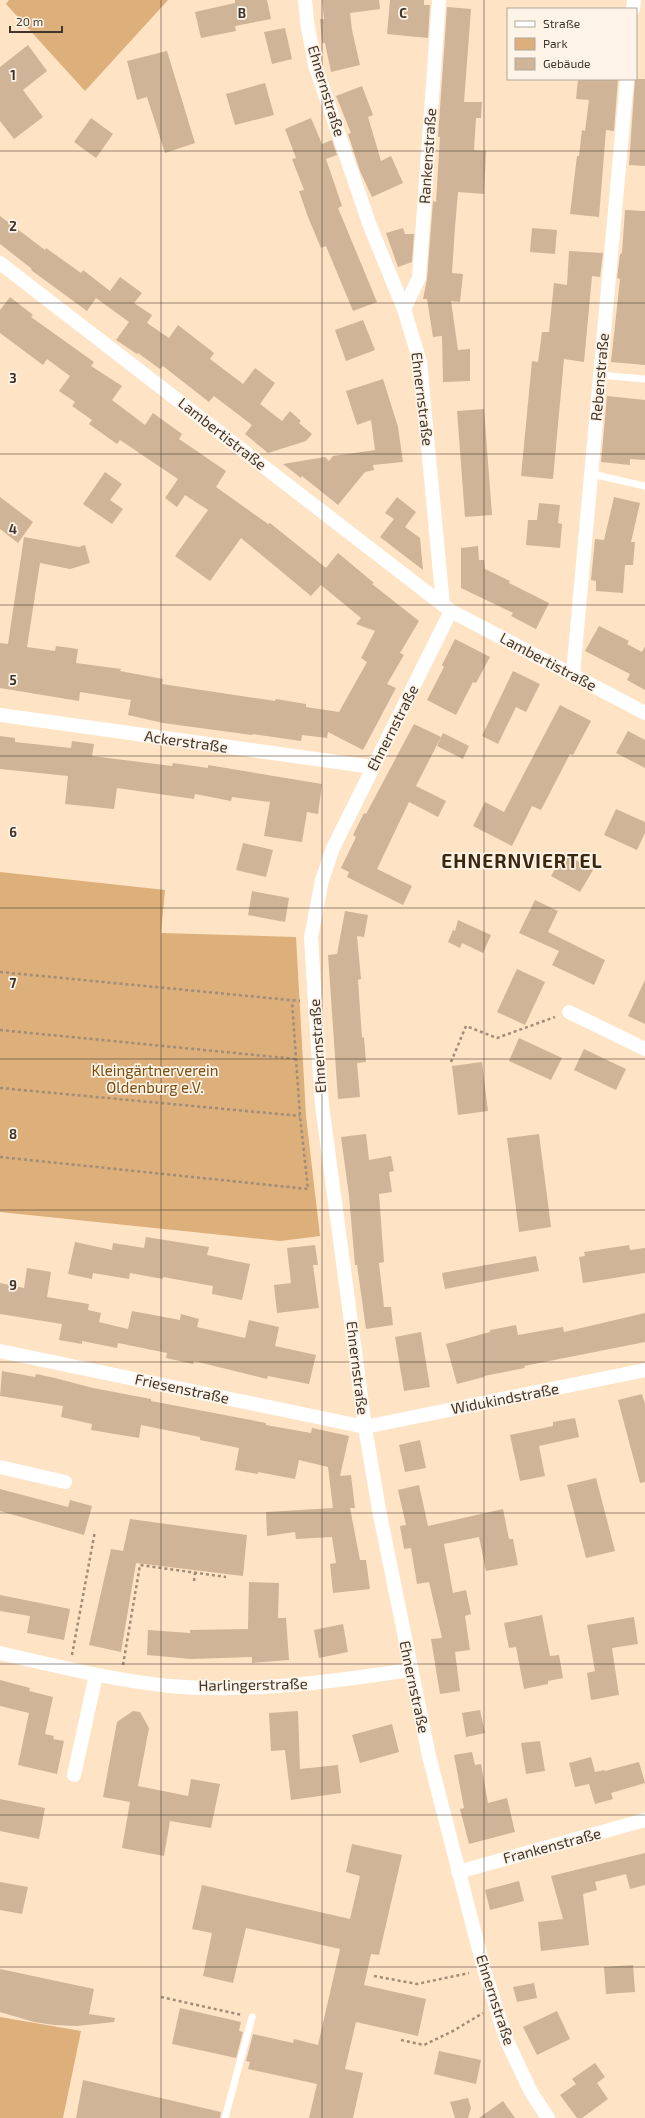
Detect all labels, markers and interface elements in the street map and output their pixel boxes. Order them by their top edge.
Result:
text: B [238,5,246,21]
text: C [399,5,407,21]
scale bar [10,8,62,34]
legend [507,8,637,80]
text: 20 m [16,14,43,28]
text: Straße [543,16,580,30]
text: Park [543,36,568,50]
street label: Ehnernstraße [305,43,349,138]
text: Gebäude [543,56,591,70]
text: 1 [10,67,16,83]
street label: Rankenstraße [415,107,439,205]
text: 2 [9,218,17,234]
street label: Rebenstraße [586,332,612,422]
street label: Ehnernstraße [408,351,438,447]
text: 3 [9,370,17,386]
street label: Lambertistraße [175,393,270,473]
text: 4 [9,521,17,537]
street label: Lambertistraße [497,628,600,694]
text: 5 [9,672,17,688]
street label: Ehnernstraße [363,681,422,774]
street label: Ackerstraße [143,726,229,756]
text: 6 [9,824,17,840]
district label: EHNERNVIERTEL [441,849,603,872]
text: 7 [10,975,17,991]
street label: Ehnernstraße [305,998,329,1094]
park label: Kleingärtnerverein Oldenburg e.V. [91,1061,219,1096]
text: 8 [9,1126,17,1142]
text: 9 [9,1277,17,1293]
street label: Ehnernstraße [343,1320,373,1416]
street label: Friesenstraße [133,1369,231,1407]
street label: Widukindstraße [449,1379,560,1417]
street label: Ehnernstraße [396,1639,434,1735]
street label: Harlingerstraße [198,1674,308,1694]
street label: Frankenstraße [501,1823,603,1867]
street label: Ehnernstraße [473,1952,519,2047]

